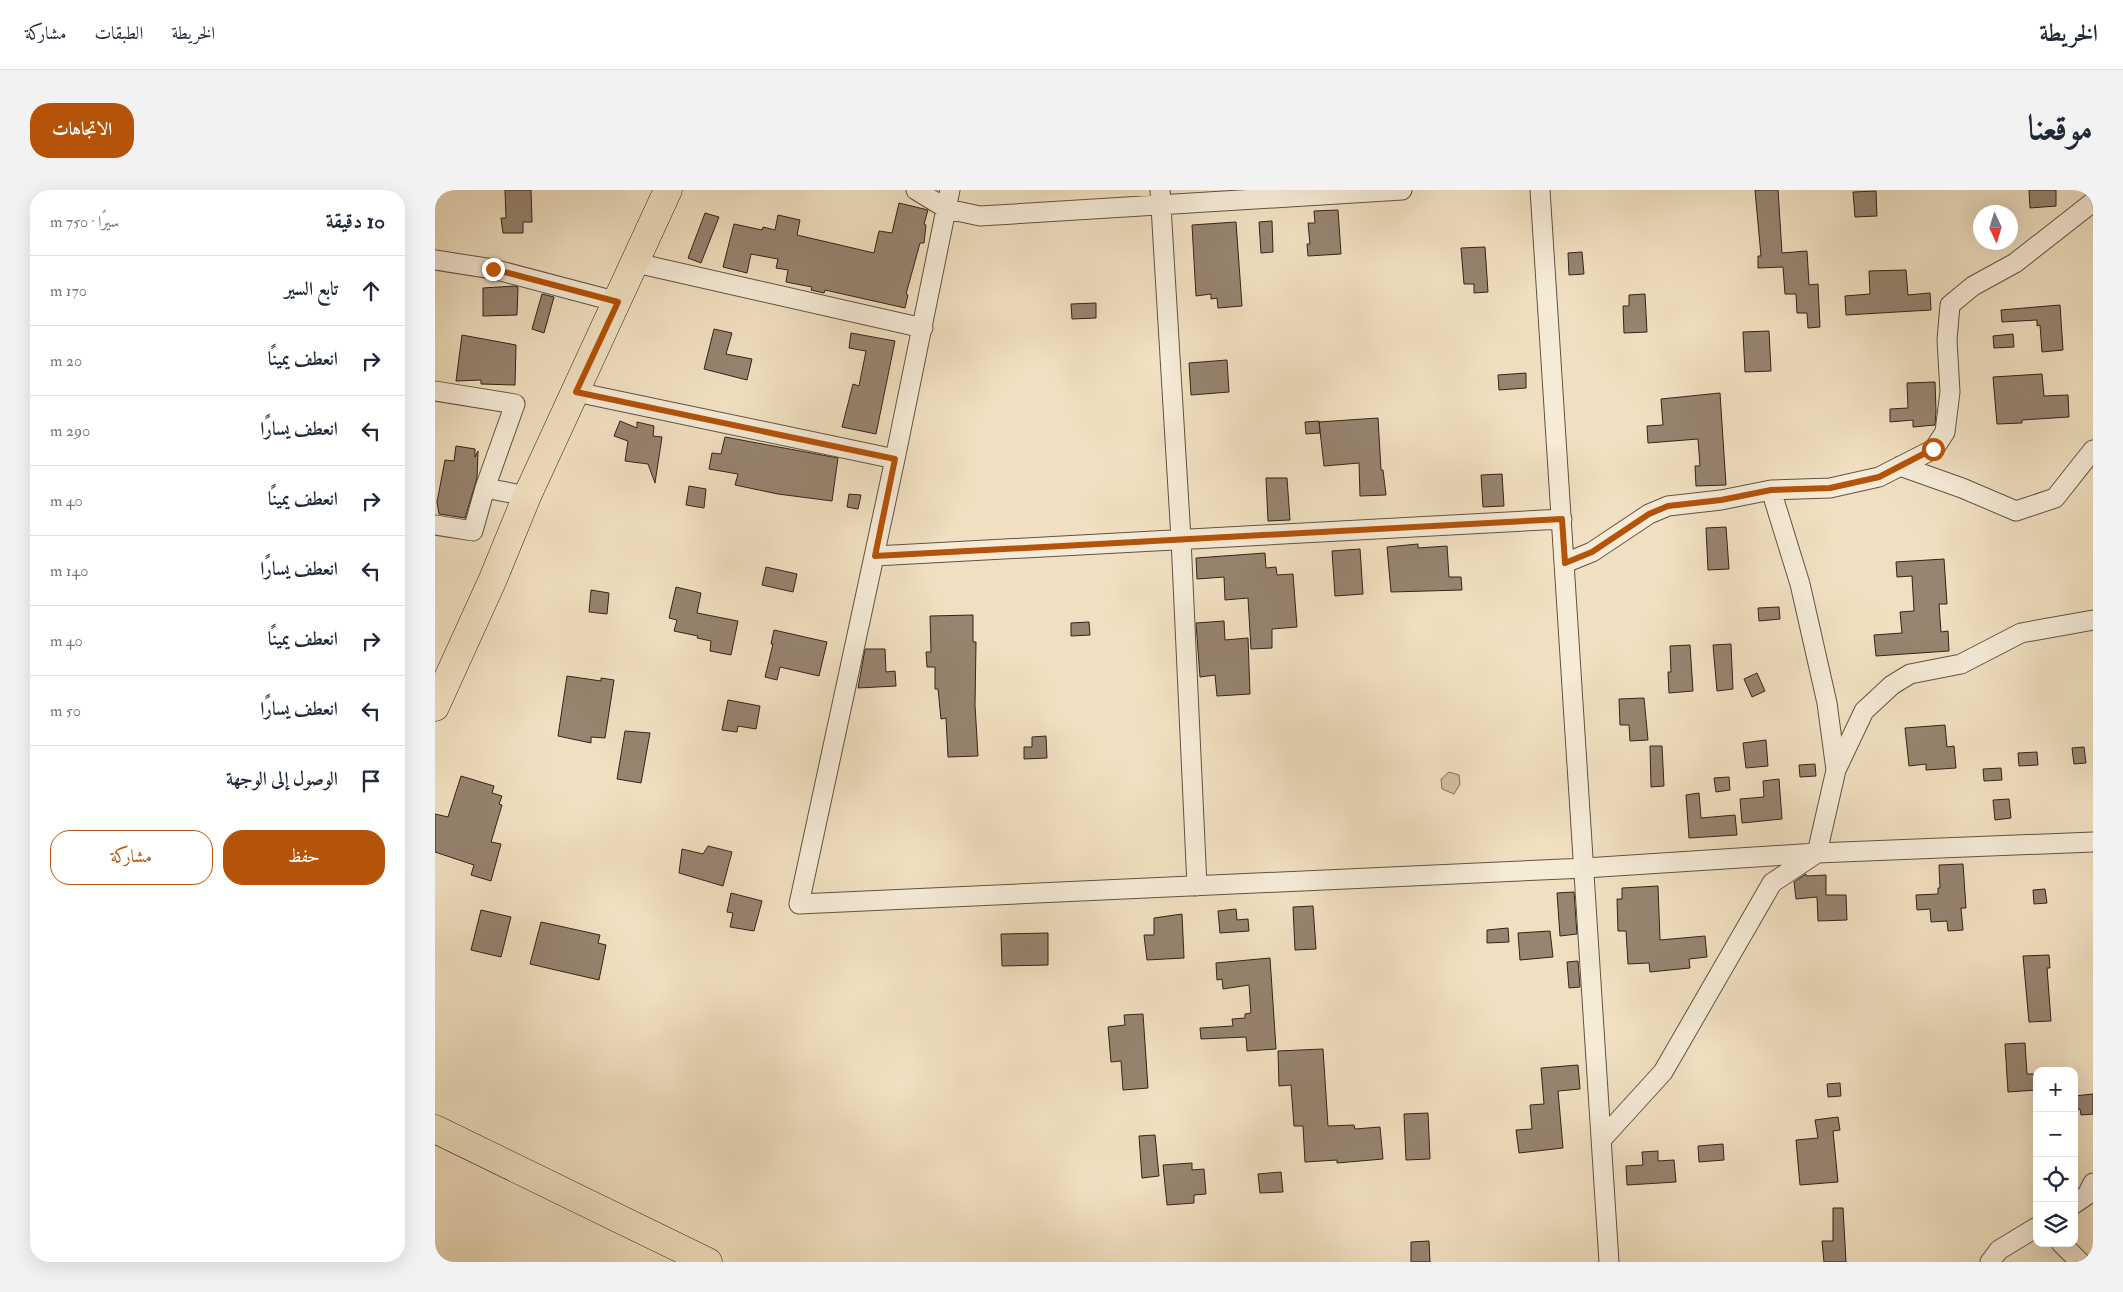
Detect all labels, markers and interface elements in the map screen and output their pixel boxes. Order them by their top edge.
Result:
text: الخريطة [2040,18,2098,49]
text: مشاركة [25,22,66,45]
text: الطبقات [94,22,143,45]
text: الخريطة [171,22,215,45]
button: الاتجاهات [30,103,134,158]
text: موقعنا [2028,106,2093,150]
north arrow [1973,205,2018,250]
text: 10 دقيقة [326,208,385,235]
text: سيرًا · 750 m [50,212,119,232]
route end [482,258,505,281]
text: تابع السير [284,277,338,301]
icon: ahead [357,277,385,305]
text: 170 m [50,281,87,301]
text: انعطف يمينًا [268,347,338,371]
icon: right [357,347,385,375]
text: 20 m [50,351,82,371]
text: انعطف يسارًا [260,417,338,441]
icon: left [357,417,385,445]
text: 290 m [50,421,90,441]
route start [1922,438,1945,461]
text: انعطف يمينًا [268,487,338,511]
icon: right [357,487,385,515]
text: 40 m [50,491,83,511]
text: انعطف يسارًا [260,557,338,581]
icon: left [357,557,385,585]
text: 140 m [50,561,88,581]
text: انعطف يمينًا [268,627,338,651]
icon: right [357,627,385,655]
text: 40 m [50,631,83,651]
text: انعطف يسارًا [260,697,338,721]
icon: left [357,697,385,725]
text: 50 m [50,701,81,721]
text: الوصول إلى الوجهة [226,767,338,791]
icon: arrive [357,767,385,795]
button: مشاركة [50,830,213,885]
button: حفظ [223,830,385,885]
map controls [2033,1067,2078,1247]
button: + [2033,1067,2078,1112]
button: − [2033,1112,2078,1157]
button: locate [2033,1157,2078,1202]
button: layers [2033,1202,2078,1247]

